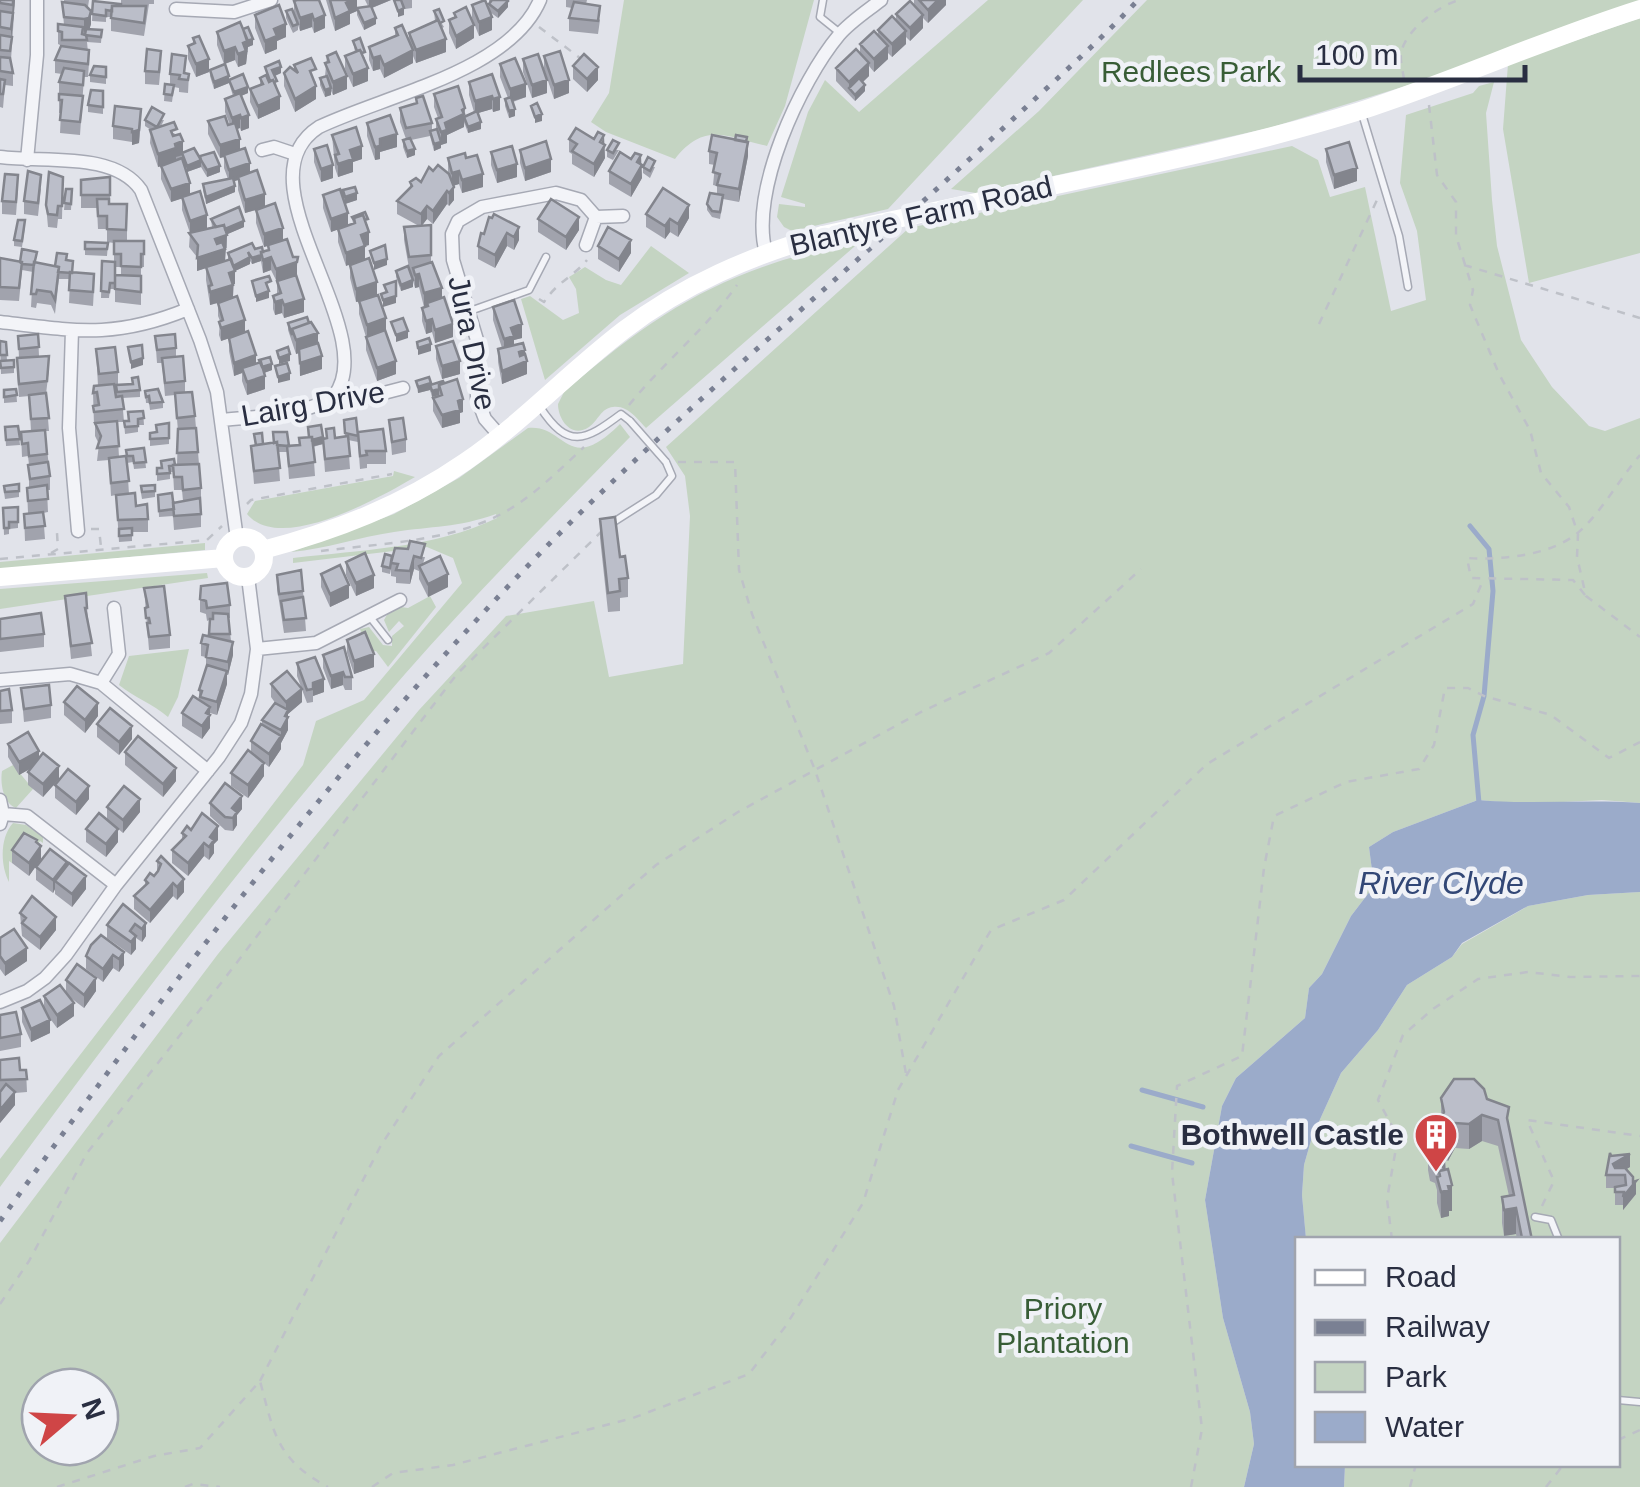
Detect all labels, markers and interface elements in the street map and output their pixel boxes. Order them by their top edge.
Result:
scale bar [1300,20,1525,82]
text: 100 m [1315,38,1398,71]
park label: Redlees Park [1101,55,1282,88]
street label: Blantyre Farm Road [786,169,1055,262]
street label: Jura Drive [442,273,503,413]
street label: Lairg Drive [239,375,387,432]
water label: River Clyde [1358,865,1524,901]
building icon: Bothwell Castle [1413,1112,1459,1173]
place label: Bothwell Castle [1181,1118,1404,1151]
legend [1295,1237,1620,1467]
text: Road [1385,1260,1457,1293]
park label: Priory Plantation [996,1292,1130,1359]
text: Railway [1385,1310,1490,1343]
text: Park [1385,1360,1448,1393]
north arrow [20,1367,120,1467]
text: N [75,1394,111,1424]
text: Water [1385,1410,1464,1443]

